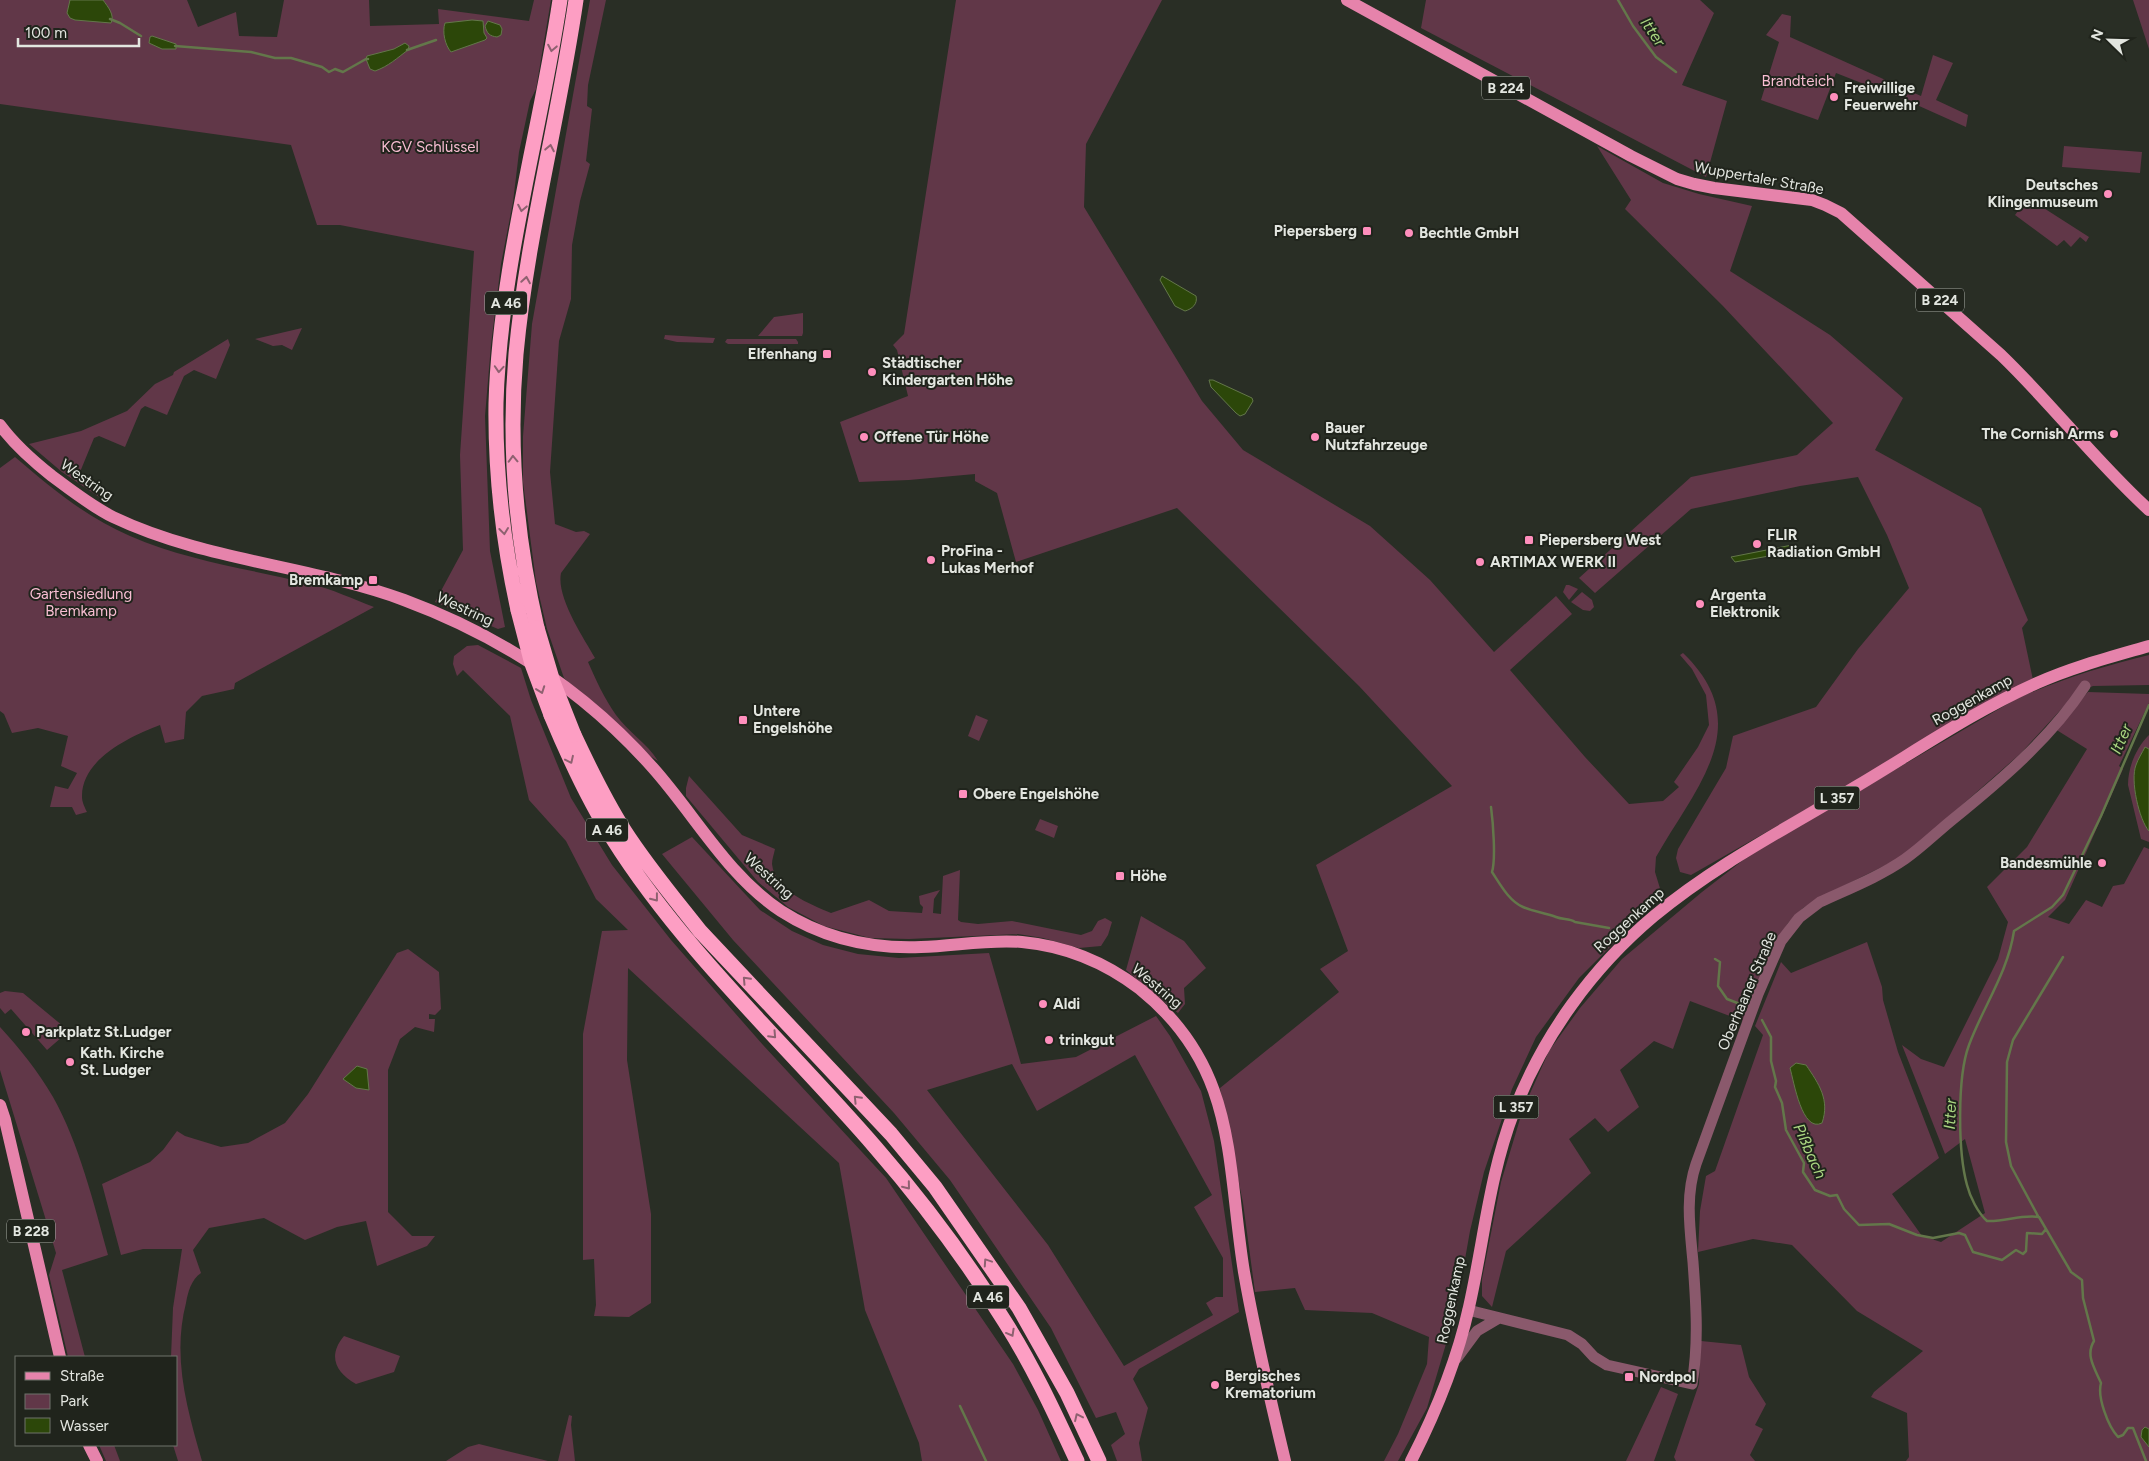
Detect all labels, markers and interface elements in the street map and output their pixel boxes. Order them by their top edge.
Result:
water label: Itter [1636,14,1670,51]
scale bar [18,15,139,47]
north arrow [2084,15,2134,65]
text: 100 m [25,24,67,42]
text: N [2088,27,2107,43]
one-way arrow [548,44,558,53]
park label: Brandteich [1762,72,1834,90]
road number: B 224 [1482,76,1530,100]
place label: Freiwillige Feuerwehr [1844,79,1918,114]
marker: Freiwillige Feuerwehr [1828,91,1840,103]
park label: KGV Schlüssel [381,138,479,156]
one-way arrow [544,144,554,152]
street label: Wuppertaler Straße [1693,158,1825,198]
place label: Deutsches Klingenmuseum [1988,176,2098,211]
marker: Deutsches Klingenmuseum [2102,188,2114,200]
one-way arrow [517,203,528,212]
place label: Piepersberg [1274,222,1357,240]
place label: Bechtle GmbH [1419,224,1519,242]
marker: Piepersberg [1361,225,1373,237]
marker: Bechtle GmbH [1403,227,1415,239]
one-way arrow [521,275,531,284]
road number: B 224 [1916,288,1964,312]
road number: A 46 [485,292,527,314]
place label: Elfenhang [748,345,817,363]
marker: Elfenhang [821,348,833,360]
place label: Städtischer Kindergarten Höhe [882,354,1014,389]
one-way arrow [494,365,505,373]
marker: Städtischer Kindergarten Höhe [866,366,878,378]
place label: Bauer Nutzfahrzeuge [1325,419,1428,454]
place label: The Cornish Arms [1982,425,2104,443]
place label: Offene Tür Höhe [874,428,990,446]
marker: The Cornish Arms [2108,428,2120,440]
marker: Offene Tür Höhe [858,431,870,443]
marker: Bauer Nutzfahrzeuge [1309,431,1321,443]
street label: Westring [57,455,117,505]
one-way arrow [508,455,518,462]
place label: FLIR Radiation GmbH [1767,526,1881,561]
one-way arrow [498,527,509,535]
place label: Piepersberg West [1539,531,1661,549]
marker: Piepersberg West [1523,534,1535,546]
marker: FLIR Radiation GmbH [1751,538,1763,550]
place label: ProFina - Lukas Merhof [941,542,1034,577]
place label: ARTIMAX WERK II [1490,553,1616,571]
marker: ProFina - Lukas Merhof [925,554,937,566]
marker: ARTIMAX WERK II [1474,556,1486,568]
place label: Bremkamp [289,571,363,589]
marker: Bremkamp [367,574,379,586]
park label: Gartensiedlung Bremkamp [30,585,132,620]
place label: Argenta Elektronik [1710,586,1780,621]
street label: Westring [434,588,496,630]
marker: Argenta Elektronik [1694,598,1706,610]
street label: Roggenkamp [1929,671,2015,729]
one-way arrow [535,685,545,694]
place label: Untere Engelshöhe [753,702,833,737]
marker: Untere Engelshöhe [737,714,749,726]
water label: Itter [2106,721,2136,757]
one-way arrow [564,755,575,764]
place label: Obere Engelshöhe [973,785,1100,803]
road number: L 357 [1814,786,1860,810]
marker: Obere Engelshöhe [957,788,969,800]
road number: A 46 [586,818,628,842]
street label: Westring [741,849,797,903]
place label: Bandesmühle [2000,854,2093,872]
marker: Bandesmühle [2096,857,2108,869]
place label: Höhe [1130,867,1168,885]
marker: Höhe [1114,870,1126,882]
street label: Roggenkamp [1590,884,1668,956]
one-way arrow [650,892,658,901]
street label: Oberhaaner Straße [1714,929,1780,1053]
street label: Westring [1128,960,1186,1012]
one-way arrow [743,977,752,986]
place label: Aldi [1053,995,1080,1013]
marker: Aldi [1037,998,1049,1010]
place label: Parkplatz St.Ludger [36,1023,172,1041]
marker: Parkplatz St.Ludger [20,1026,32,1038]
one-way arrow [767,1029,776,1038]
place label: trinkgut [1059,1031,1114,1049]
marker: trinkgut [1043,1034,1055,1046]
place label: Kath. Kirche St. Ludger [80,1044,165,1079]
marker: Kath. Kirche St. Ludger [64,1056,76,1068]
one-way arrow [854,1096,863,1105]
road number: L 357 [1494,1096,1538,1118]
water label: Itter [1940,1098,1960,1130]
water label: Pißbach [1789,1120,1831,1182]
one-way arrow [901,1180,909,1189]
road number: B 228 [7,1220,55,1242]
street label: Roggenkamp [1433,1255,1469,1345]
one-way arrow [984,1258,993,1268]
road number: A 46 [967,1285,1009,1308]
one-way arrow [1005,1327,1015,1336]
legend [15,1356,178,1446]
text: Straße [60,1367,104,1385]
place label: Bergisches Krematorium [1225,1367,1316,1402]
place label: Nordpol [1639,1368,1695,1386]
marker: Nordpol [1623,1371,1635,1383]
marker: Bergisches Krematorium [1209,1379,1221,1391]
text: Park [60,1392,89,1410]
one-way arrow [1074,1413,1085,1422]
text: Wasser [60,1417,109,1435]

